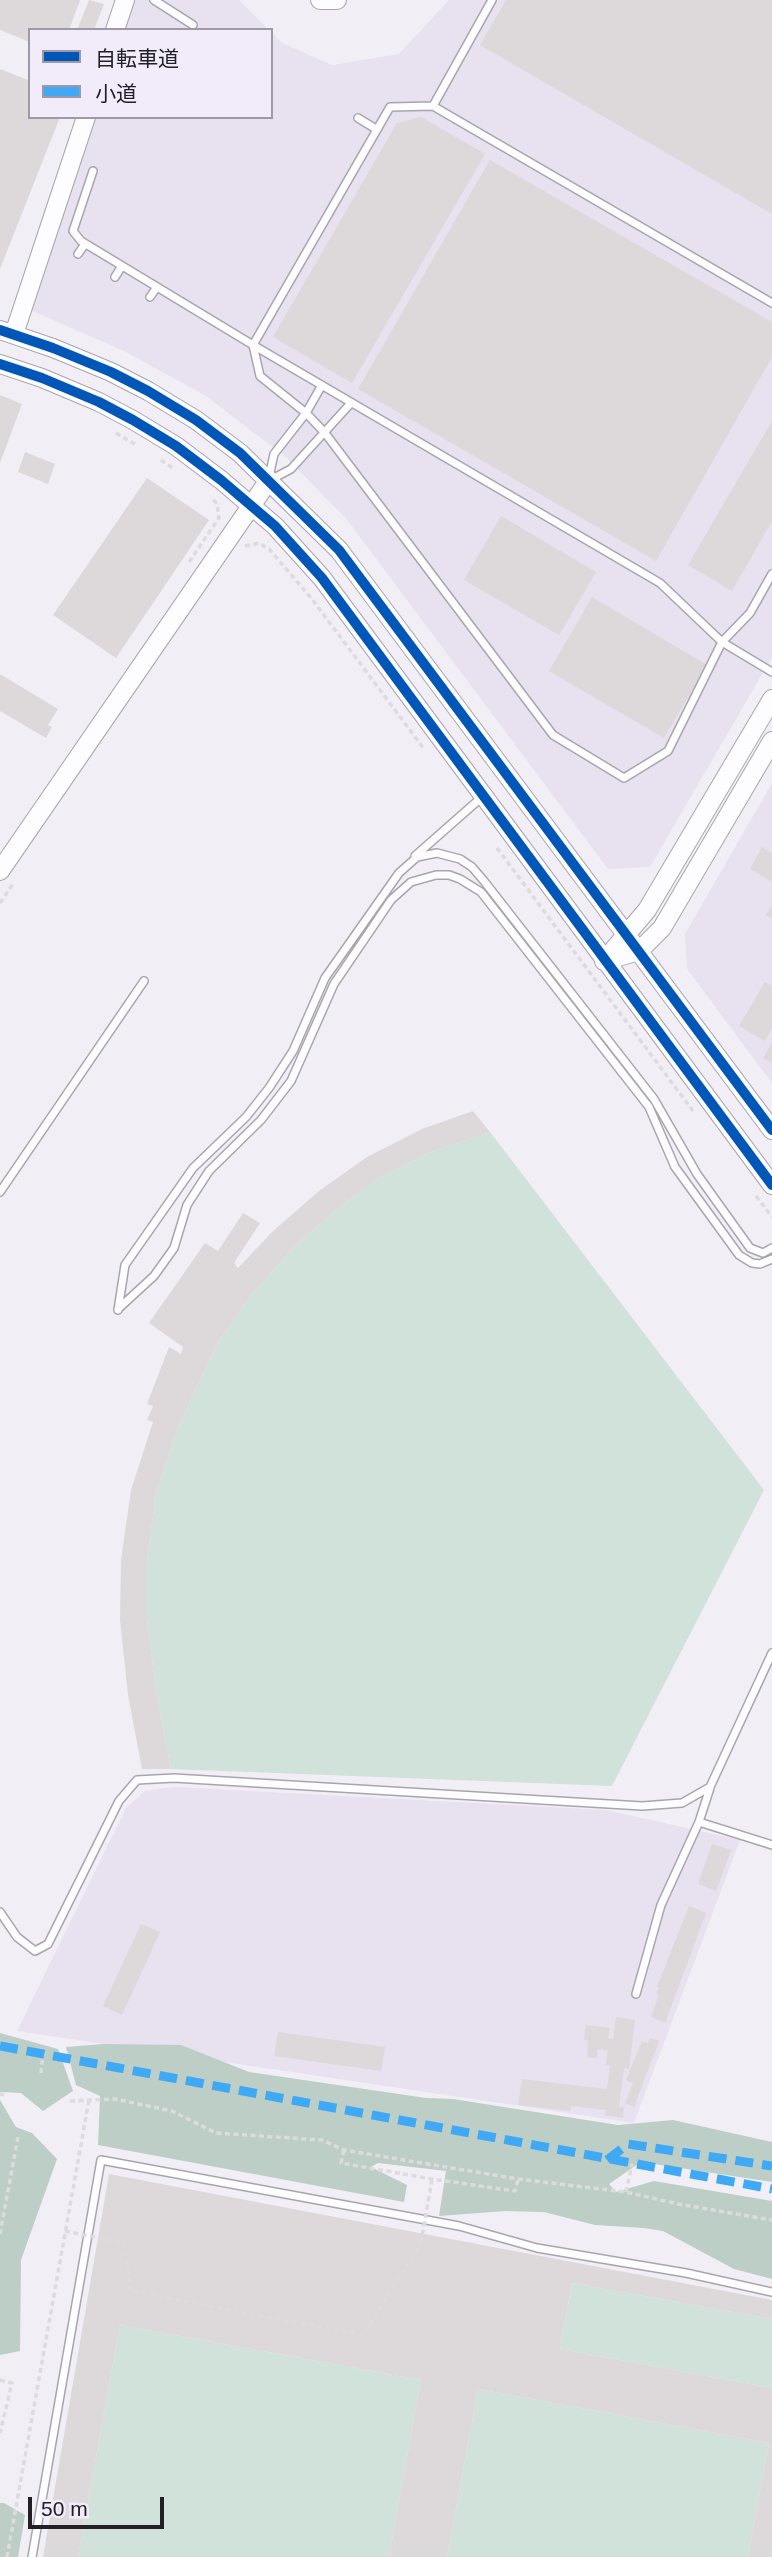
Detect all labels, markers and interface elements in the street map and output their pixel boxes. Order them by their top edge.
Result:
legend [28,28,273,119]
text: 自転車道 [95,47,179,70]
text: 小道 [95,82,137,105]
scale bar [32,2484,168,2528]
text: 50 m [41,2497,88,2520]

